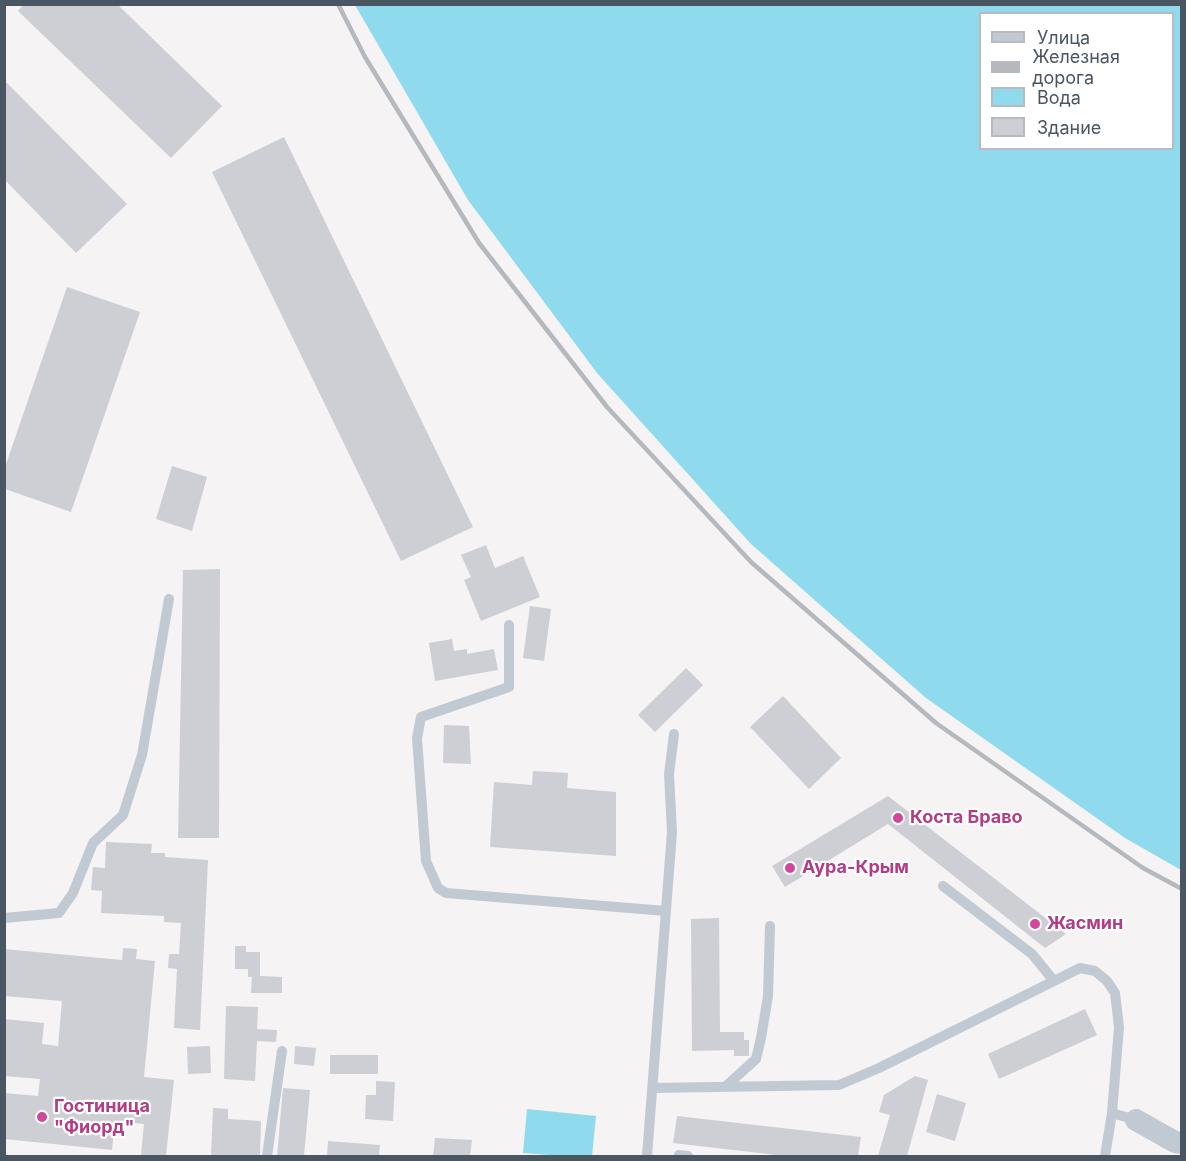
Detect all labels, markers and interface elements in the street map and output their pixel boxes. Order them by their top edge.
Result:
legend [979,12,1174,150]
text: Улица [1037,27,1090,48]
text: Железная дорога [1032,46,1120,88]
text: Вода [1037,87,1081,108]
text: Здание [1037,117,1101,138]
place label: Коста Браво [910,807,1023,829]
marker: Коста Браво [891,811,905,825]
place label: Аура-Крым [802,857,909,879]
marker: Аура-Крым [783,861,797,875]
place label: Жасмин [1047,913,1123,935]
marker: Жасмин [1028,917,1042,931]
place label: Гостиница "Фиорд" [54,1096,150,1138]
marker: Гостиница "Фиорд" [35,1110,49,1124]

